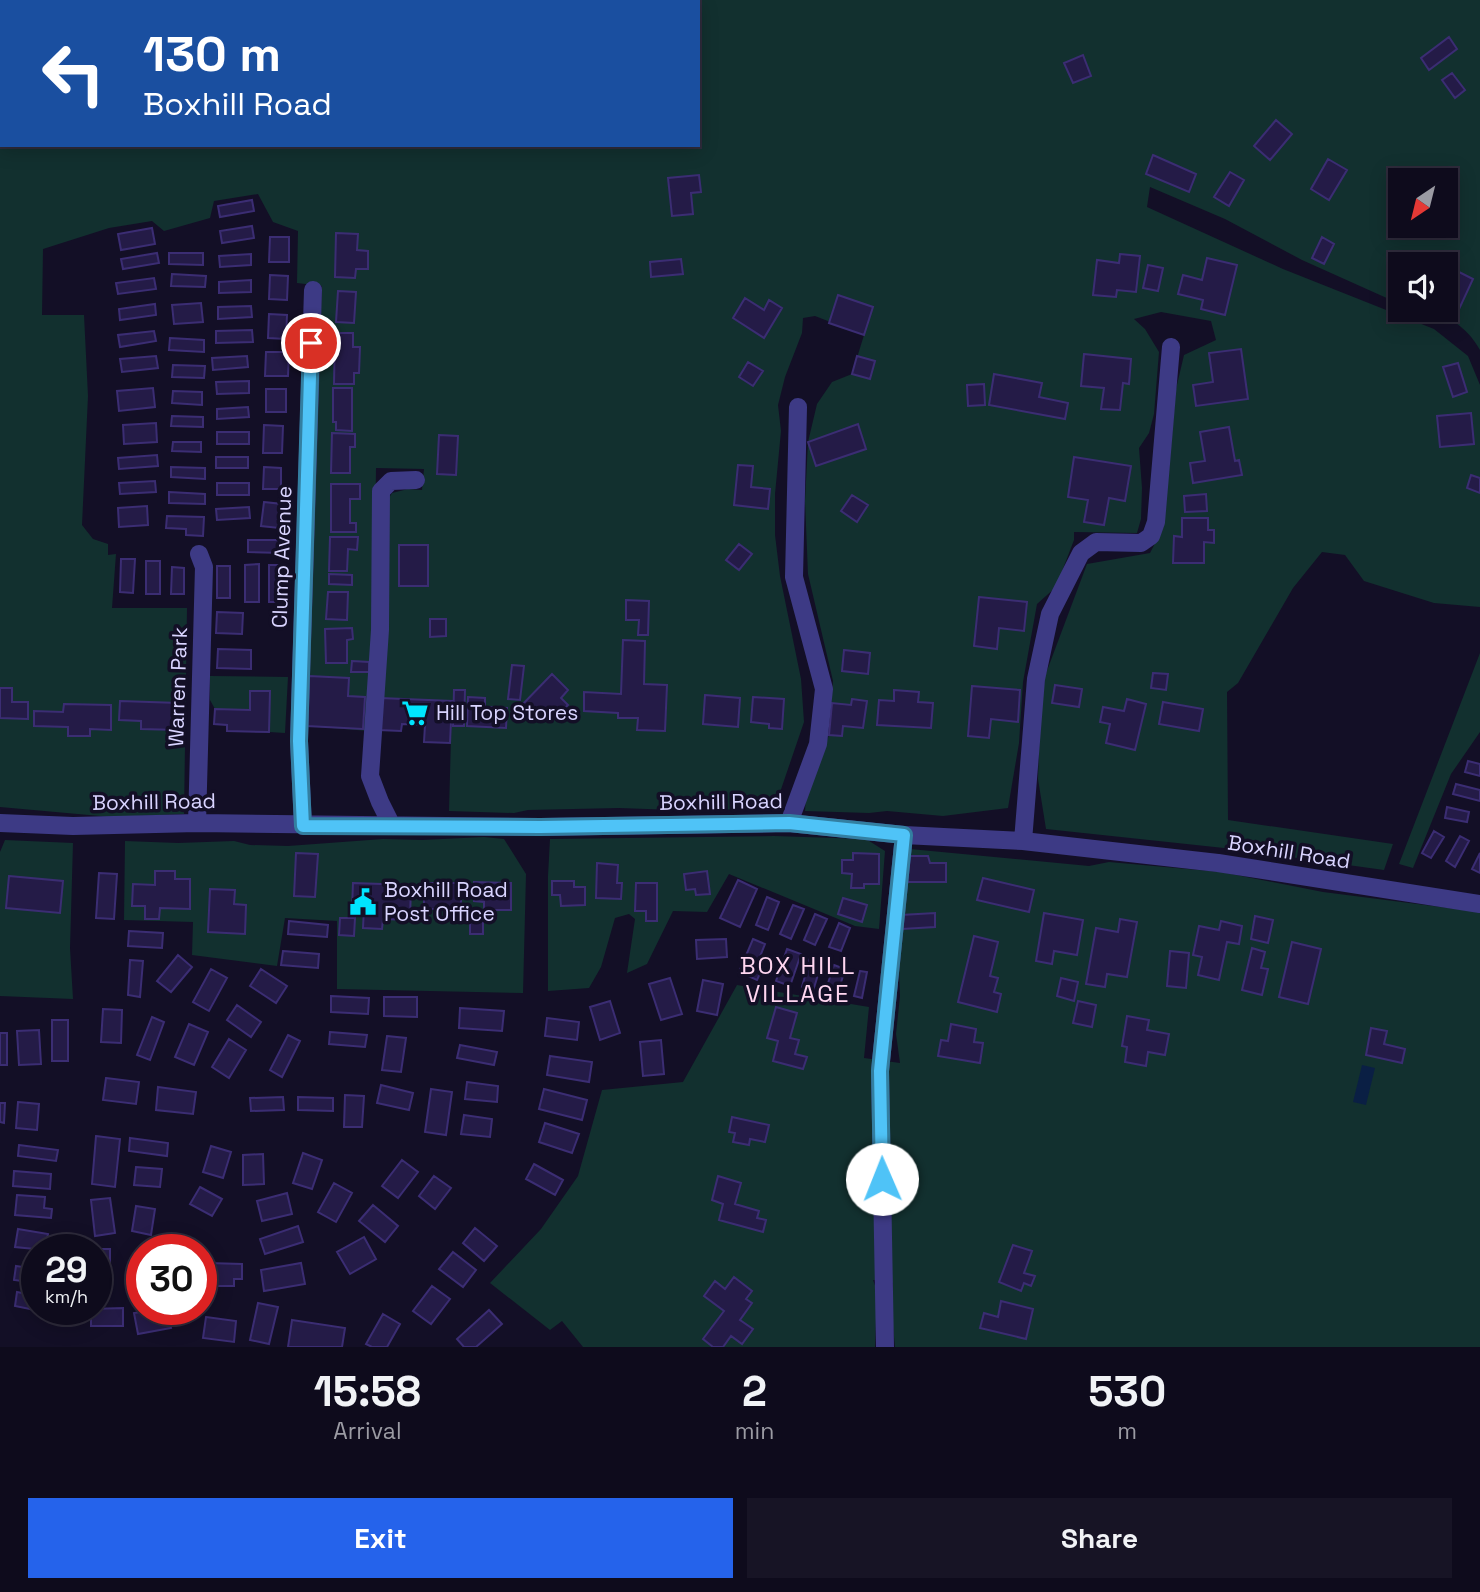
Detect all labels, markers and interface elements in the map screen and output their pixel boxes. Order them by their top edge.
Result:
text: 130 m [143,23,281,85]
icon: left [28,28,119,119]
text: Boxhill Road [143,84,332,124]
north arrow [1388,168,1458,238]
map controls [1388,168,1458,322]
button: sound [1388,252,1458,322]
pin [281,313,341,373]
icon: arrive [292,324,330,362]
street label: Clump Avenue [266,485,297,629]
street label: Warren Park [162,627,193,747]
supermarket icon: Hill Top Stores [400,698,430,728]
place label: Hill Top Stores [436,699,578,726]
street label: Boxhill Road [92,787,216,816]
street label: Boxhill Road [659,787,783,816]
street label: Boxhill Road [1226,828,1352,875]
place label: Boxhill Road Post Office [384,876,508,927]
public building icon: Boxhill Road Post Office [348,887,378,917]
district label: BOX HILL VILLAGE [740,950,856,1009]
position arrow [845,1142,919,1216]
speed limit sign: 30 [126,1234,217,1325]
text: 29 [45,1248,88,1292]
text: km/h [45,1285,88,1308]
text: 15:58 [314,1365,421,1418]
text: 2 [742,1365,767,1418]
text: 530 [1088,1365,1166,1418]
text: Arrival [333,1416,402,1446]
text: min [735,1416,774,1446]
text: m [1117,1416,1137,1446]
button: Exit [28,1498,733,1578]
button: Share [747,1498,1452,1578]

